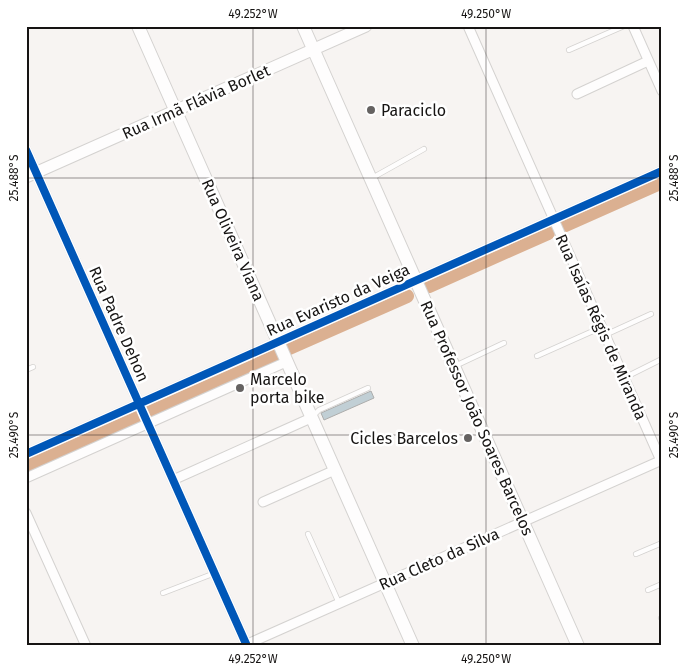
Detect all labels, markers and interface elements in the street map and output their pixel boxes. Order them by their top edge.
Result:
text: 49.252°W [228,7,278,21]
text: 49.250°W [461,7,511,21]
street label: Rua Irmã Flávia Borlet [119,61,273,143]
place label: Paraciclo [381,101,446,120]
marker: Paraciclo [365,104,377,116]
text: 25.488°S [7,154,21,201]
text: 25.488°S [667,154,681,201]
street label: Rua Oliveira Viana [197,176,269,304]
street label: Rua Isaías Régis de Miranda [551,231,651,423]
street label: Rua Evaristo da Veiga [263,260,413,340]
street label: Rua Padre Dehon [85,263,153,385]
street label: Rua Professor João Soares Barcelos [416,298,538,538]
place label: Marcelo porta bike [250,370,324,407]
marker: Marcelo porta bike [234,382,246,394]
text: 25.490°S [7,411,21,458]
text: 25.490°S [667,411,681,458]
place label: Cicles Barcelos [350,429,458,448]
marker: Cicles Barcelos [462,432,474,444]
street label: Rua Cleto da Silva [376,524,502,594]
text: 49.252°W [228,652,278,666]
text: 49.250°W [461,652,511,666]

